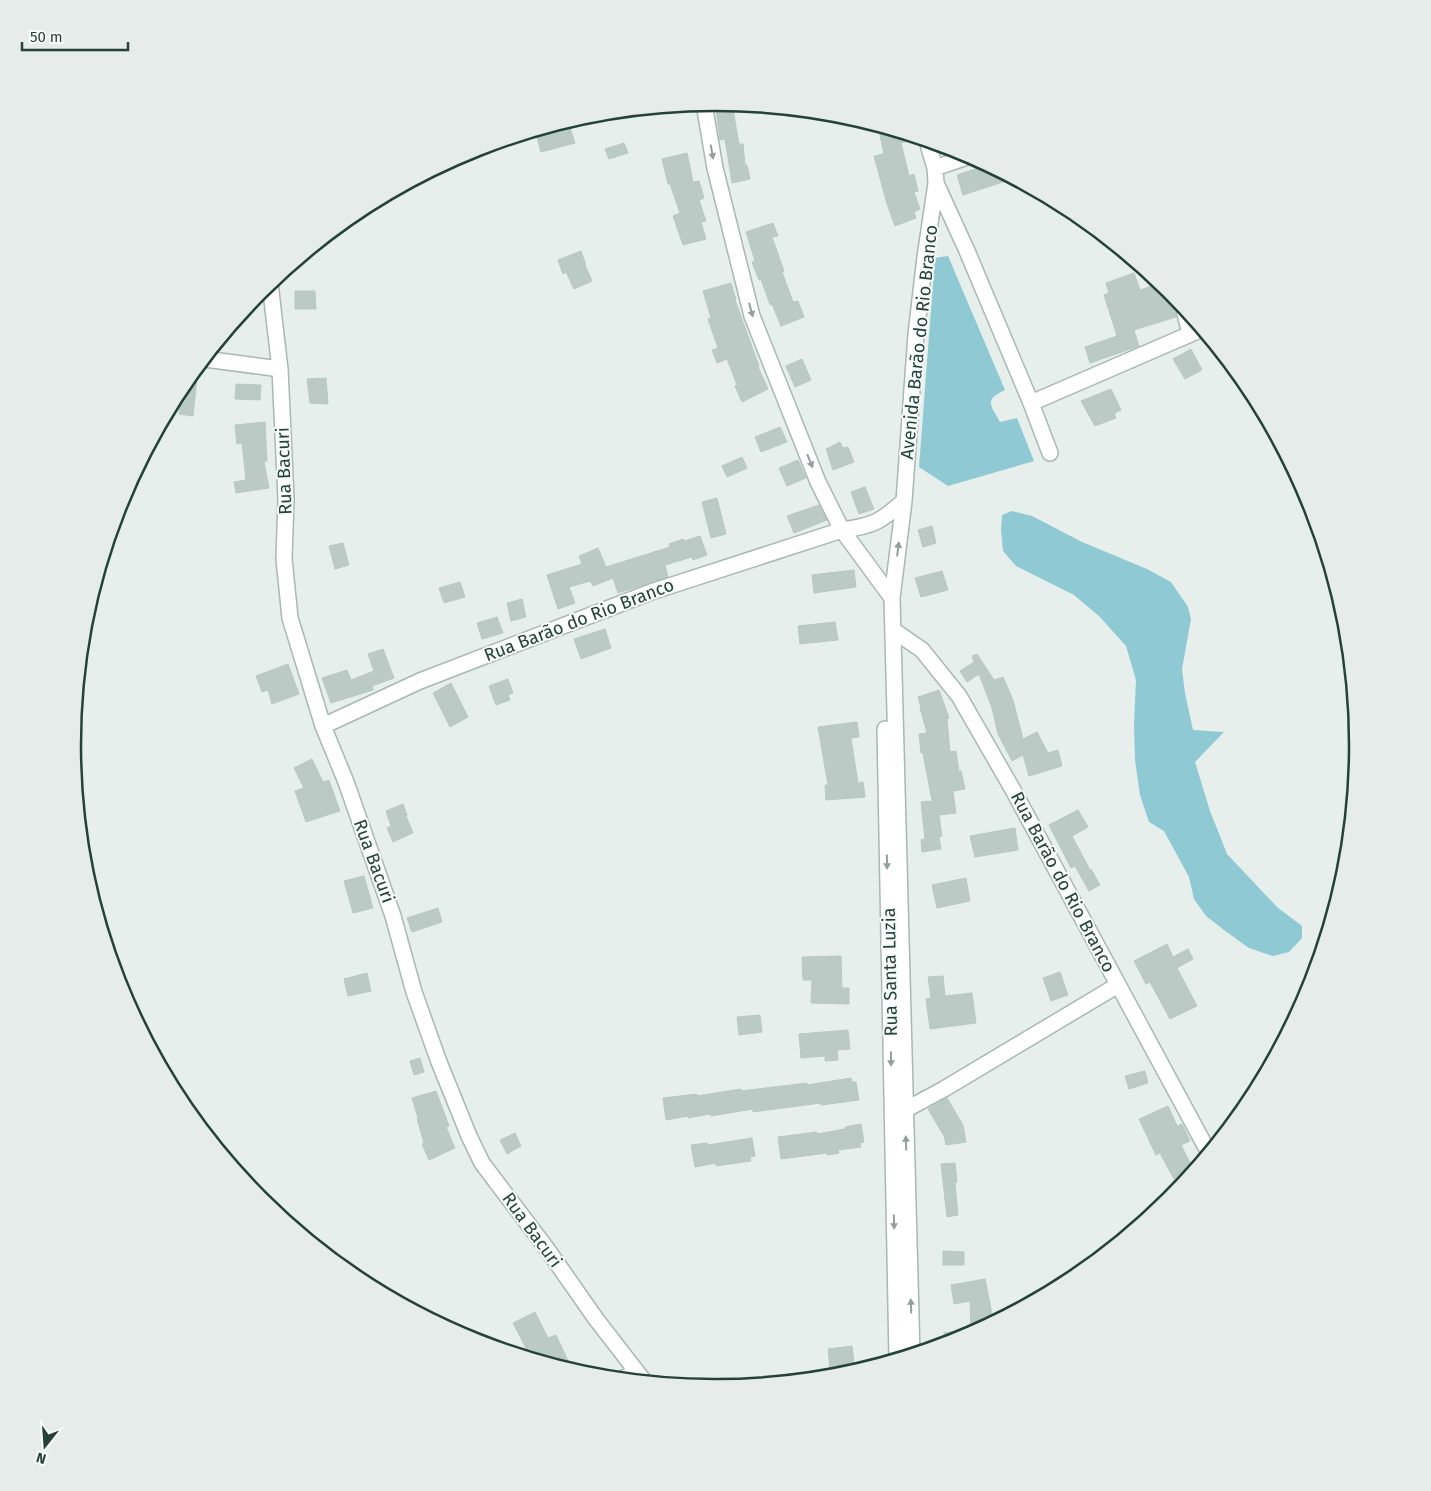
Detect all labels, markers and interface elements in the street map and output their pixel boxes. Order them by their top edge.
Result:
scale bar [22,20,129,52]
text: 50 m [30,28,63,46]
one-way arrow [709,144,717,160]
street label: Avenida Barão do Rio Branco [896,224,942,460]
one-way arrow [747,302,755,317]
street label: Rua Bacuri [271,427,297,515]
one-way arrow [806,454,814,468]
one-way arrow [894,541,902,557]
street label: Rua Barão do Rio Branco [481,574,677,666]
street label: Rua Barão do Rio Branco [1006,788,1120,976]
street label: Rua Bacuri [349,816,399,906]
one-way arrow [884,854,892,870]
street label: Rua Santa Luzia [878,907,902,1037]
one-way arrow [887,1051,895,1067]
one-way arrow [902,1135,910,1151]
street label: Rua Bacuri [497,1188,567,1272]
one-way arrow [890,1214,898,1230]
one-way arrow [906,1298,914,1314]
north arrow [20,1421,70,1471]
text: N [34,1448,48,1467]

